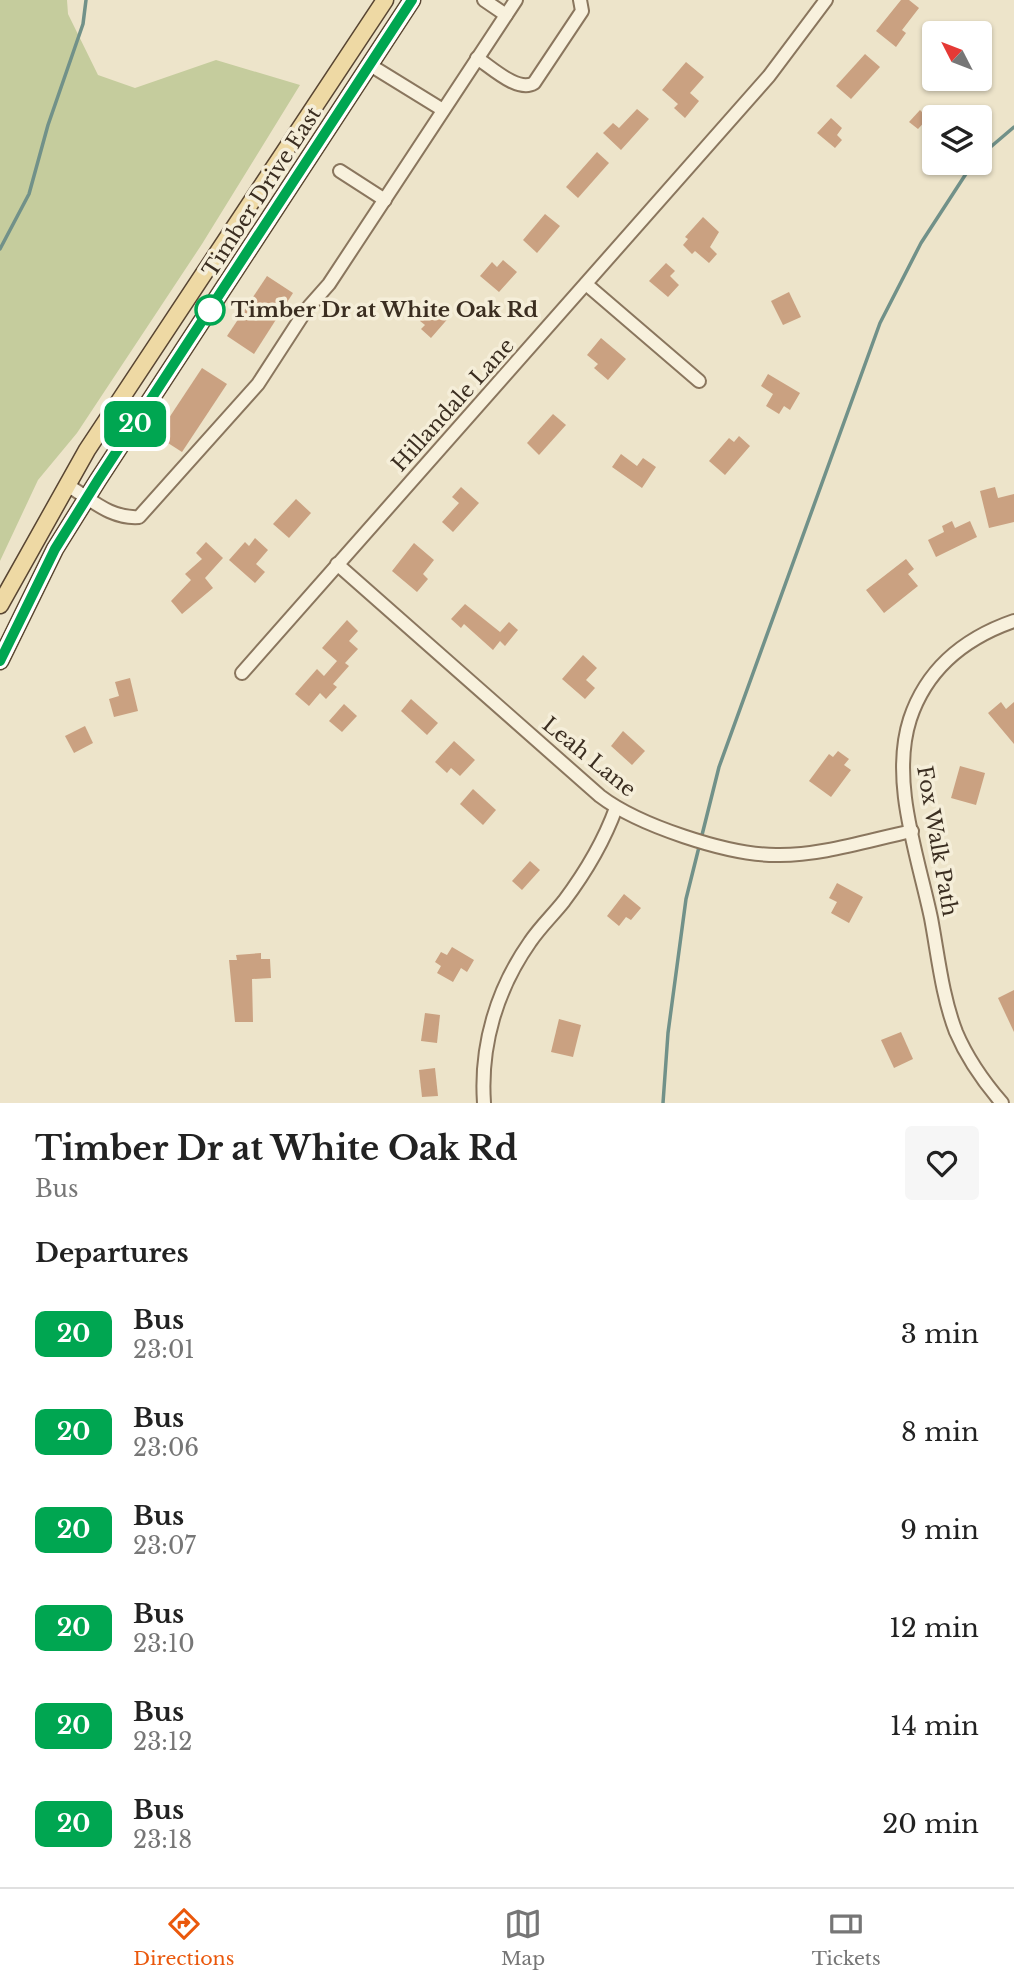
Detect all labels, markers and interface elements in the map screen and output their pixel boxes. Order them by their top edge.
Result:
north arrow [922,21,992,91]
map controls [922,21,992,175]
street label: Timber Drive East [197,102,327,282]
button: layers [922,105,992,175]
marker: Timber Dr at White Oak Rd [195,295,225,325]
place label: Timber Dr at White Oak Rd [231,297,539,323]
street label: Hillandale Lane [386,333,520,477]
line badge: 20 [104,401,166,447]
text: 20 [118,409,152,438]
street label: Leah Lane [537,711,641,803]
street label: Fox Walk Path [911,764,963,918]
button: heart [905,1126,979,1200]
text: Timber Dr at White Oak Rd [35,1128,518,1169]
text: Bus [35,1175,78,1203]
text: Departures [35,1237,189,1269]
text: Bus [133,1304,184,1336]
text: 3 min [901,1318,979,1350]
text: 20 [57,1319,90,1348]
text: 23:01 [133,1336,195,1364]
text: Bus [133,1402,184,1434]
text: 8 min [901,1416,979,1448]
text: 20 [57,1417,90,1446]
text: 23:06 [133,1434,199,1462]
text: Bus [133,1500,184,1532]
text: 9 min [900,1514,979,1546]
text: 20 [57,1515,90,1544]
text: 23:07 [133,1532,196,1560]
text: Bus [133,1598,184,1630]
text: 12 min [889,1612,979,1644]
text: 20 [57,1613,90,1642]
text: 23:10 [133,1630,195,1658]
text: Bus [133,1696,184,1728]
text: 14 min [890,1710,979,1742]
text: 20 [57,1711,90,1740]
text: 23:12 [133,1728,192,1756]
text: Bus [133,1794,184,1826]
text: 20 min [882,1808,979,1840]
text: 20 [57,1809,90,1838]
text: 23:18 [133,1826,192,1854]
tab: Directions [133,1905,234,1970]
tab: Map [501,1905,545,1970]
tab: Tickets [812,1905,881,1970]

